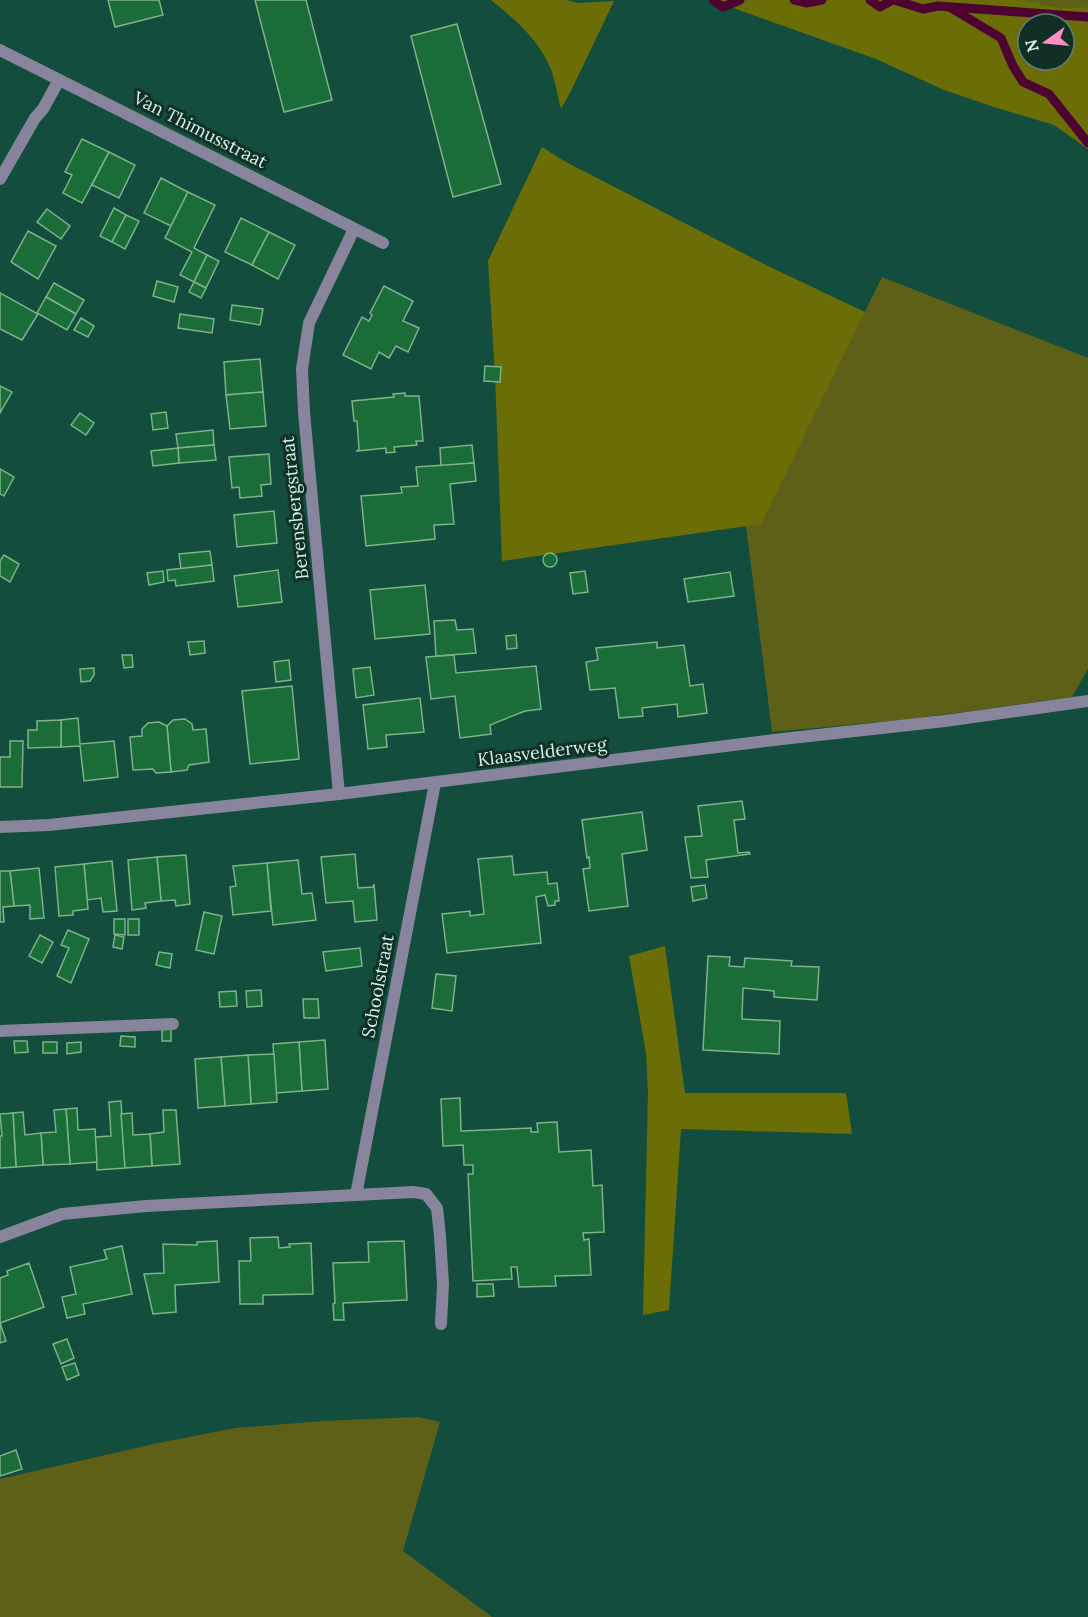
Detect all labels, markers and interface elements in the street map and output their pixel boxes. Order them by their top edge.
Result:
north arrow [1016,12,1076,72]
text: N [1020,37,1043,54]
street label: Van Thimusstraat [129,85,271,173]
street label: Berensbergstraat [276,435,313,581]
street label: Klaasvelderweg [476,732,609,771]
street label: Schoolstraat [356,932,399,1040]

